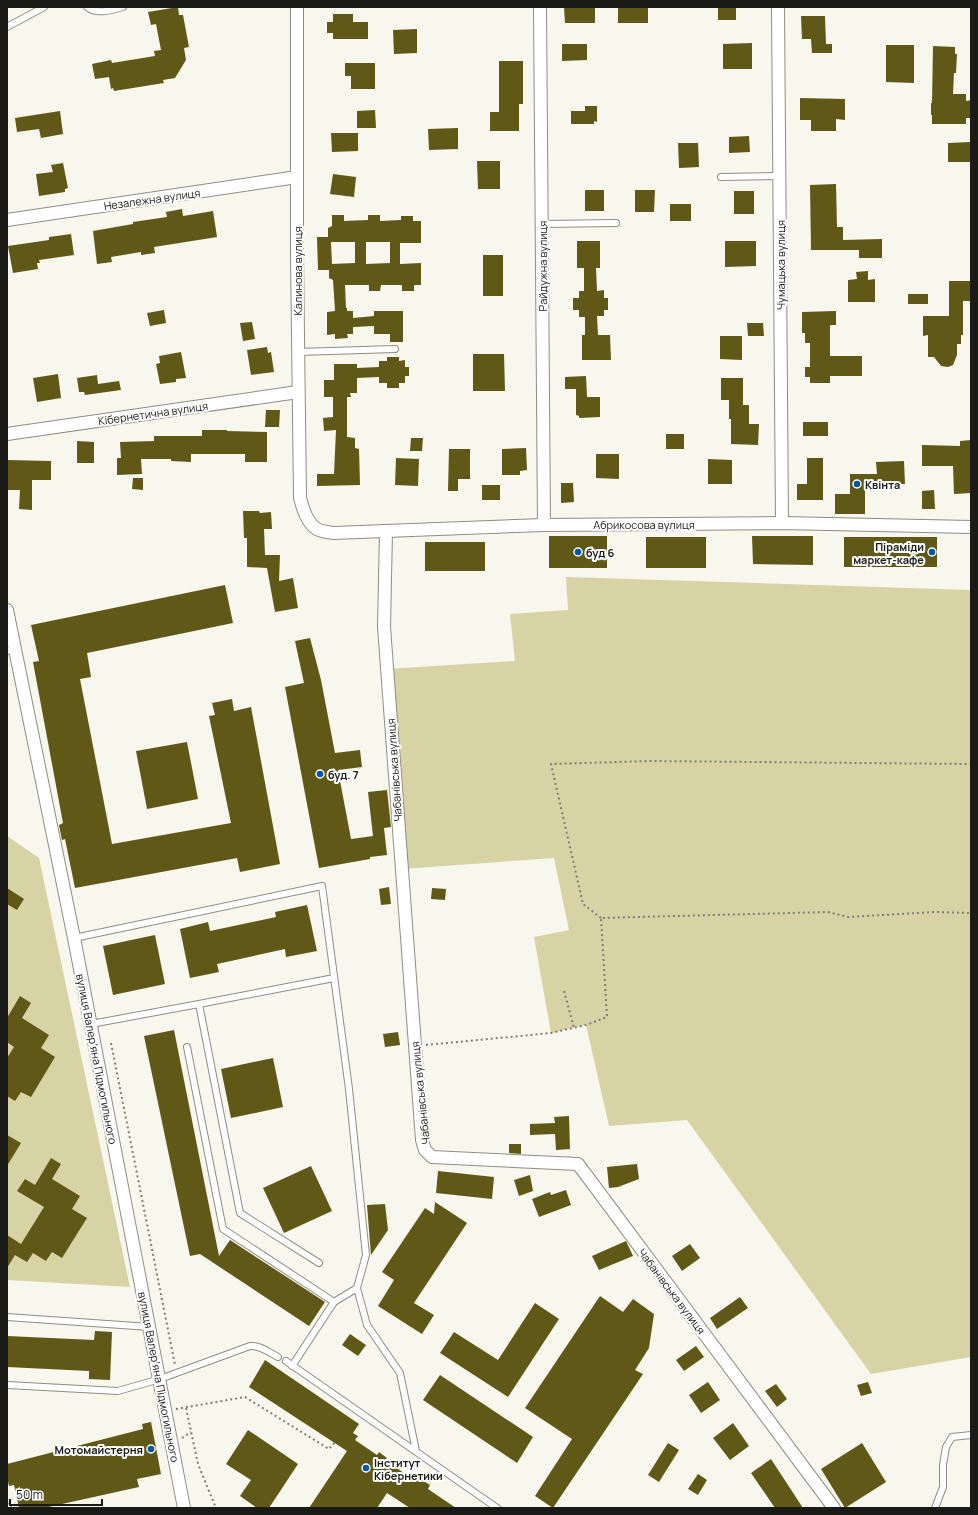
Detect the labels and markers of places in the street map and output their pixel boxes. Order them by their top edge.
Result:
place label: Квінта [865,477,900,492]
marker: Квінта [852,479,862,489]
place label: Піраміди маркет-кафе [853,539,924,567]
place label: буд 6 [586,545,614,560]
marker: буд 6 [573,547,583,557]
marker: Піраміди маркет-кафе [927,547,937,557]
place label: буд. 7 [328,767,359,782]
marker: буд. 7 [315,769,325,779]
place label: Мотомайстерня [55,1442,143,1457]
marker: Мотомайстерня [146,1444,156,1454]
place label: Інститут Кібернетики [374,1455,443,1483]
marker: Інститут Кібернетики [361,1463,371,1473]

